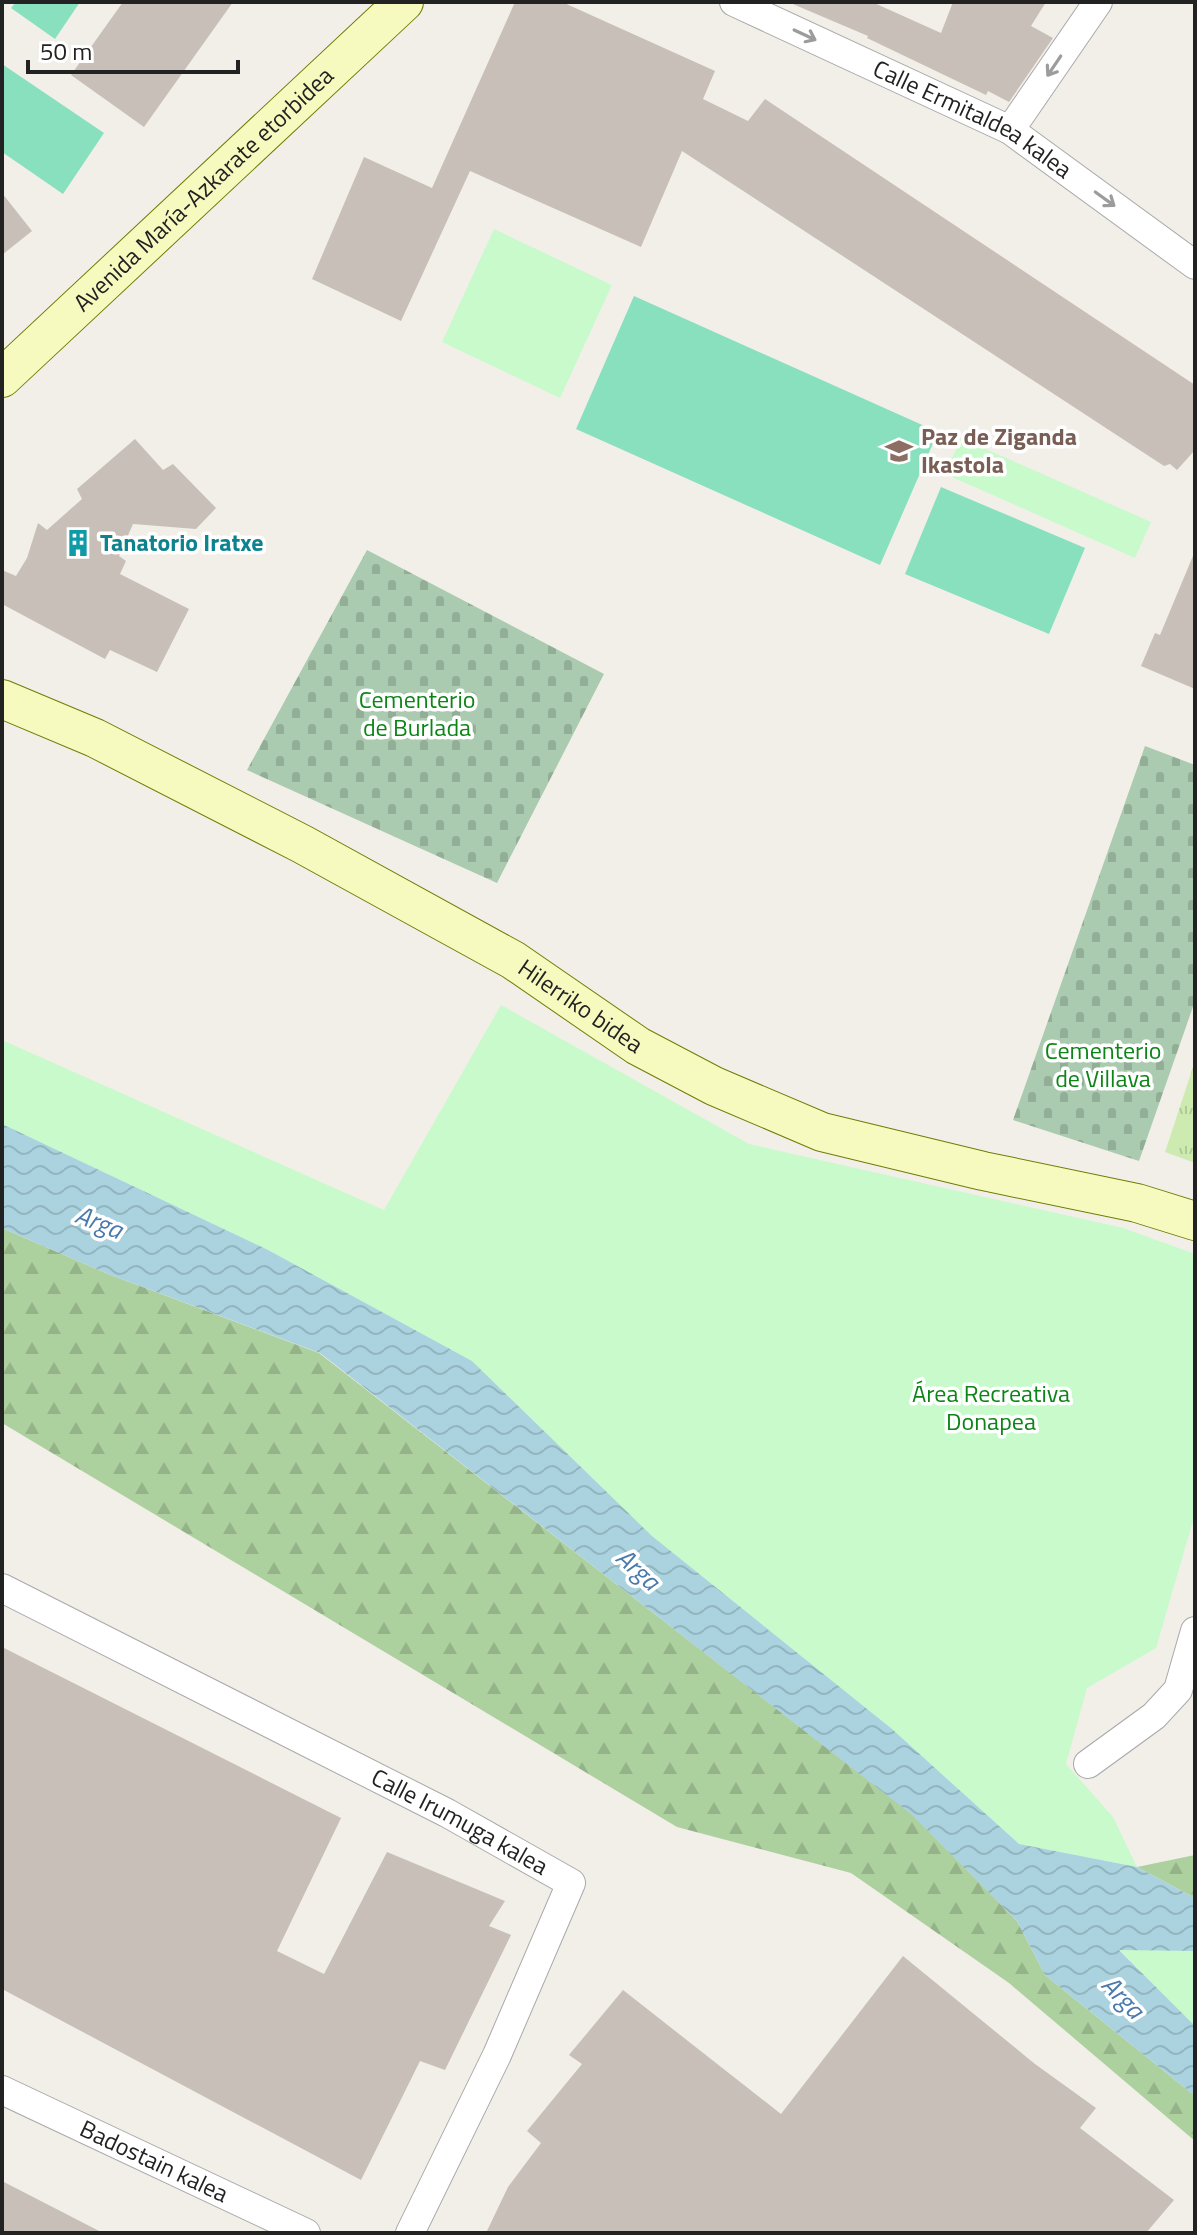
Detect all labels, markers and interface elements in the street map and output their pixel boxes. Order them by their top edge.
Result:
scale bar [28,24,238,74]
one-way arrow [792,28,816,43]
text: 50 m [40,33,92,69]
street label: Calle Ermitaldea kalea [868,50,1080,187]
one-way arrow [1046,55,1062,77]
street label: Avenida María-Azkarate etorbidea [65,58,341,320]
one-way arrow [1094,191,1115,208]
place label: Paz de Ziganda Ikastola [921,418,1077,482]
school or university icon: Paz de Ziganda Ikastola [884,436,914,466]
place label: Tanatorio Iratxe [100,524,264,560]
building icon: Tanatorio Iratxe [63,528,93,558]
park label: Cementerio de Burlada [359,681,475,745]
street label: Hilerriko bidea [511,950,651,1061]
park label: Cementerio de Villava [1045,1032,1161,1096]
water label: Arga [70,1195,130,1249]
park label: Área Recreativa Donapea [912,1375,1070,1439]
water label: Arga [608,1538,671,1600]
street label: Calle Irumuga kalea [365,1759,555,1884]
water label: Arga [1093,1966,1155,2029]
street label: Badostain kalea [74,2110,235,2211]

